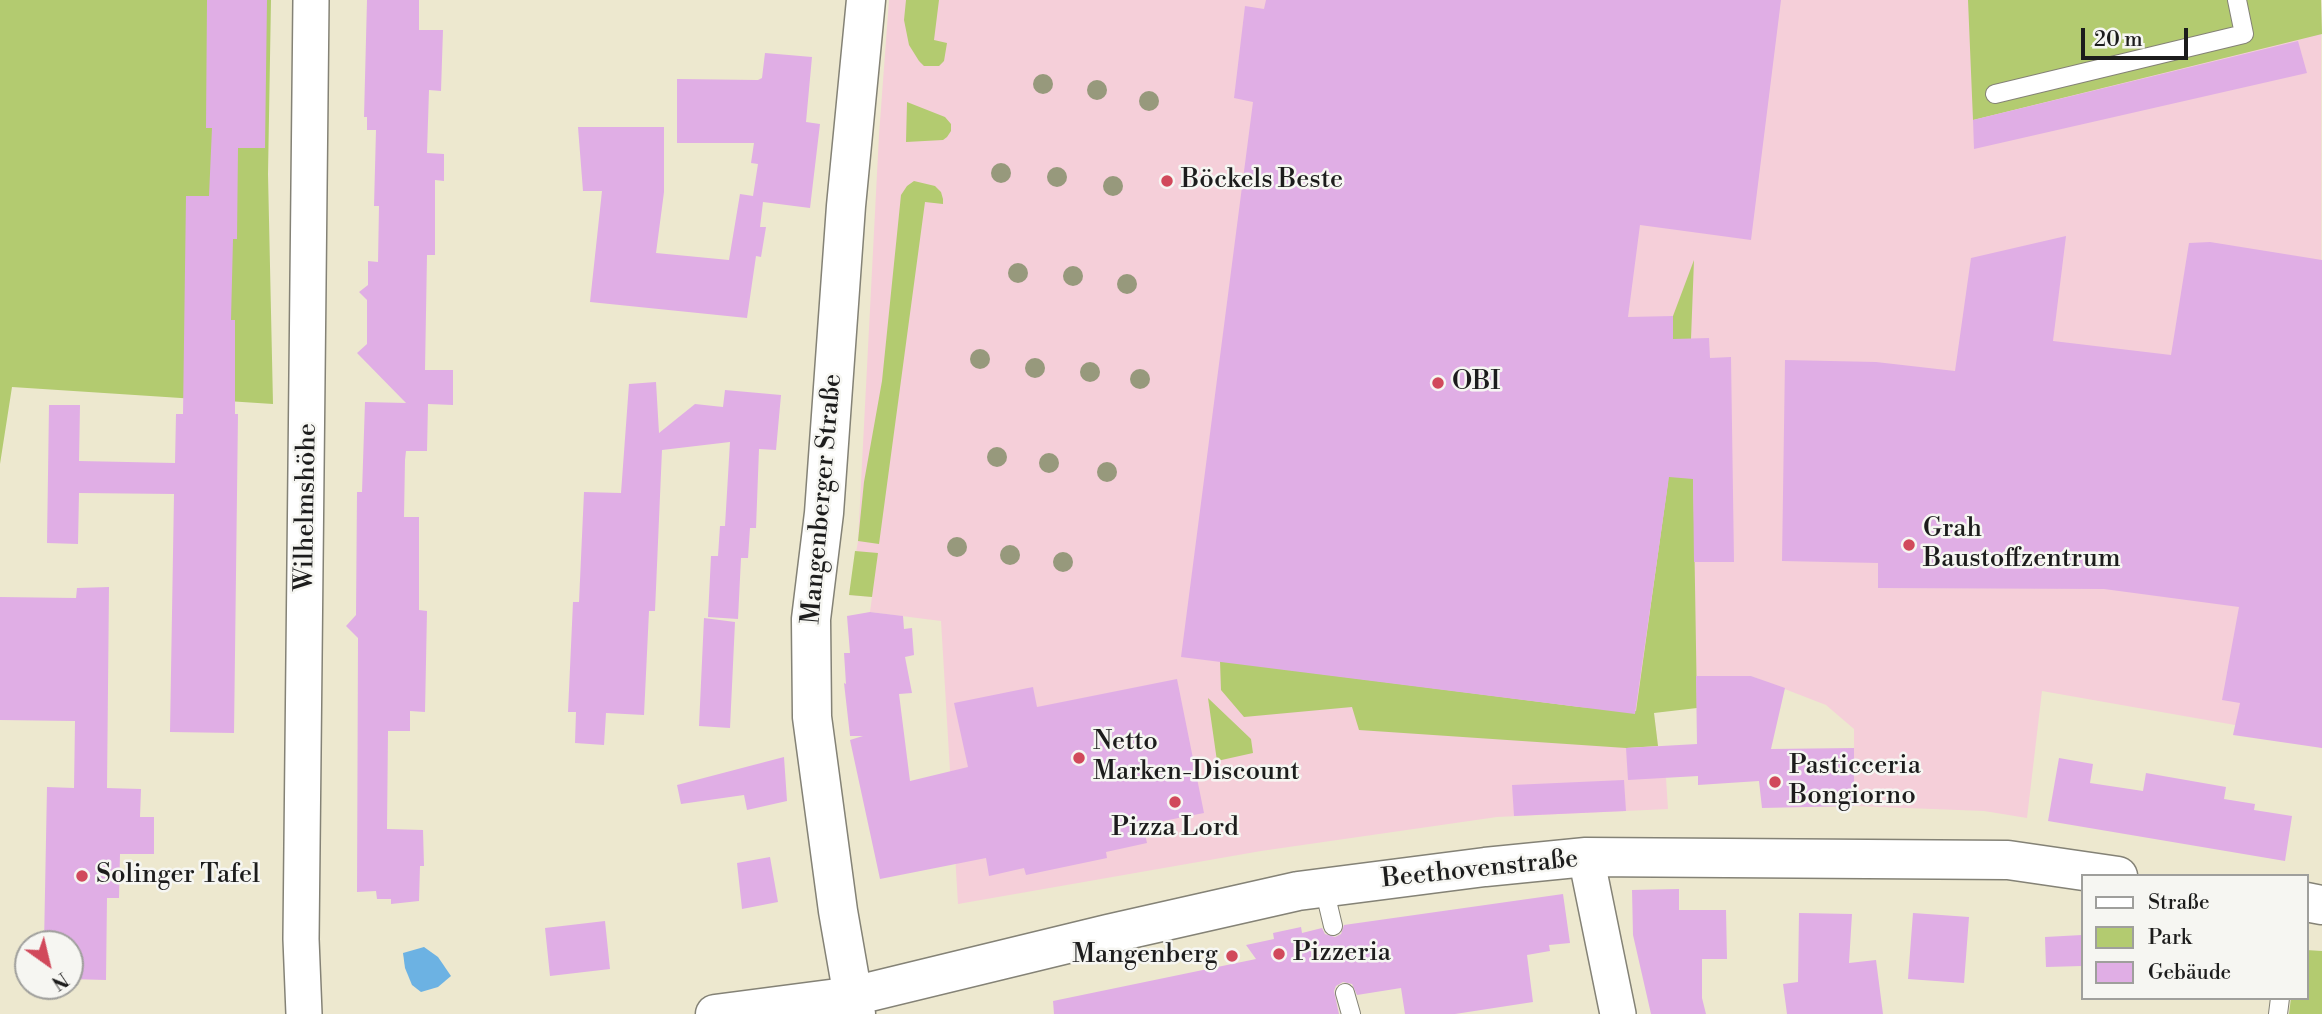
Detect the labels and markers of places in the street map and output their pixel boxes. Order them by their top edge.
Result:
place label: Böckels Beste [1181,165,1343,197]
marker: Böckels Beste [1159,173,1175,189]
place label: OBI [1452,367,1500,399]
marker: OBI [1430,375,1446,391]
place label: Grah Baustoffzentrum [1923,514,2121,576]
marker: Grah Baustoffzentrum [1901,537,1917,553]
place label: Netto Marken-Discount [1093,727,1300,788]
marker: Netto Marken-Discount [1071,750,1087,766]
place label: Pasticceria Bongiorno [1789,751,1921,812]
marker: Pasticceria Bongiorno [1767,774,1783,790]
marker: Pizza Lord [1167,794,1183,810]
place label: Pizza Lord [1111,813,1239,845]
place label: Solinger Tafel [96,860,260,892]
marker: Solinger Tafel [74,868,90,884]
place label: Pizzeria [1293,938,1391,970]
place label: Mangenberg [1072,940,1218,972]
marker: Pizzeria [1271,946,1287,962]
marker: Mangenberg [1224,948,1240,964]

